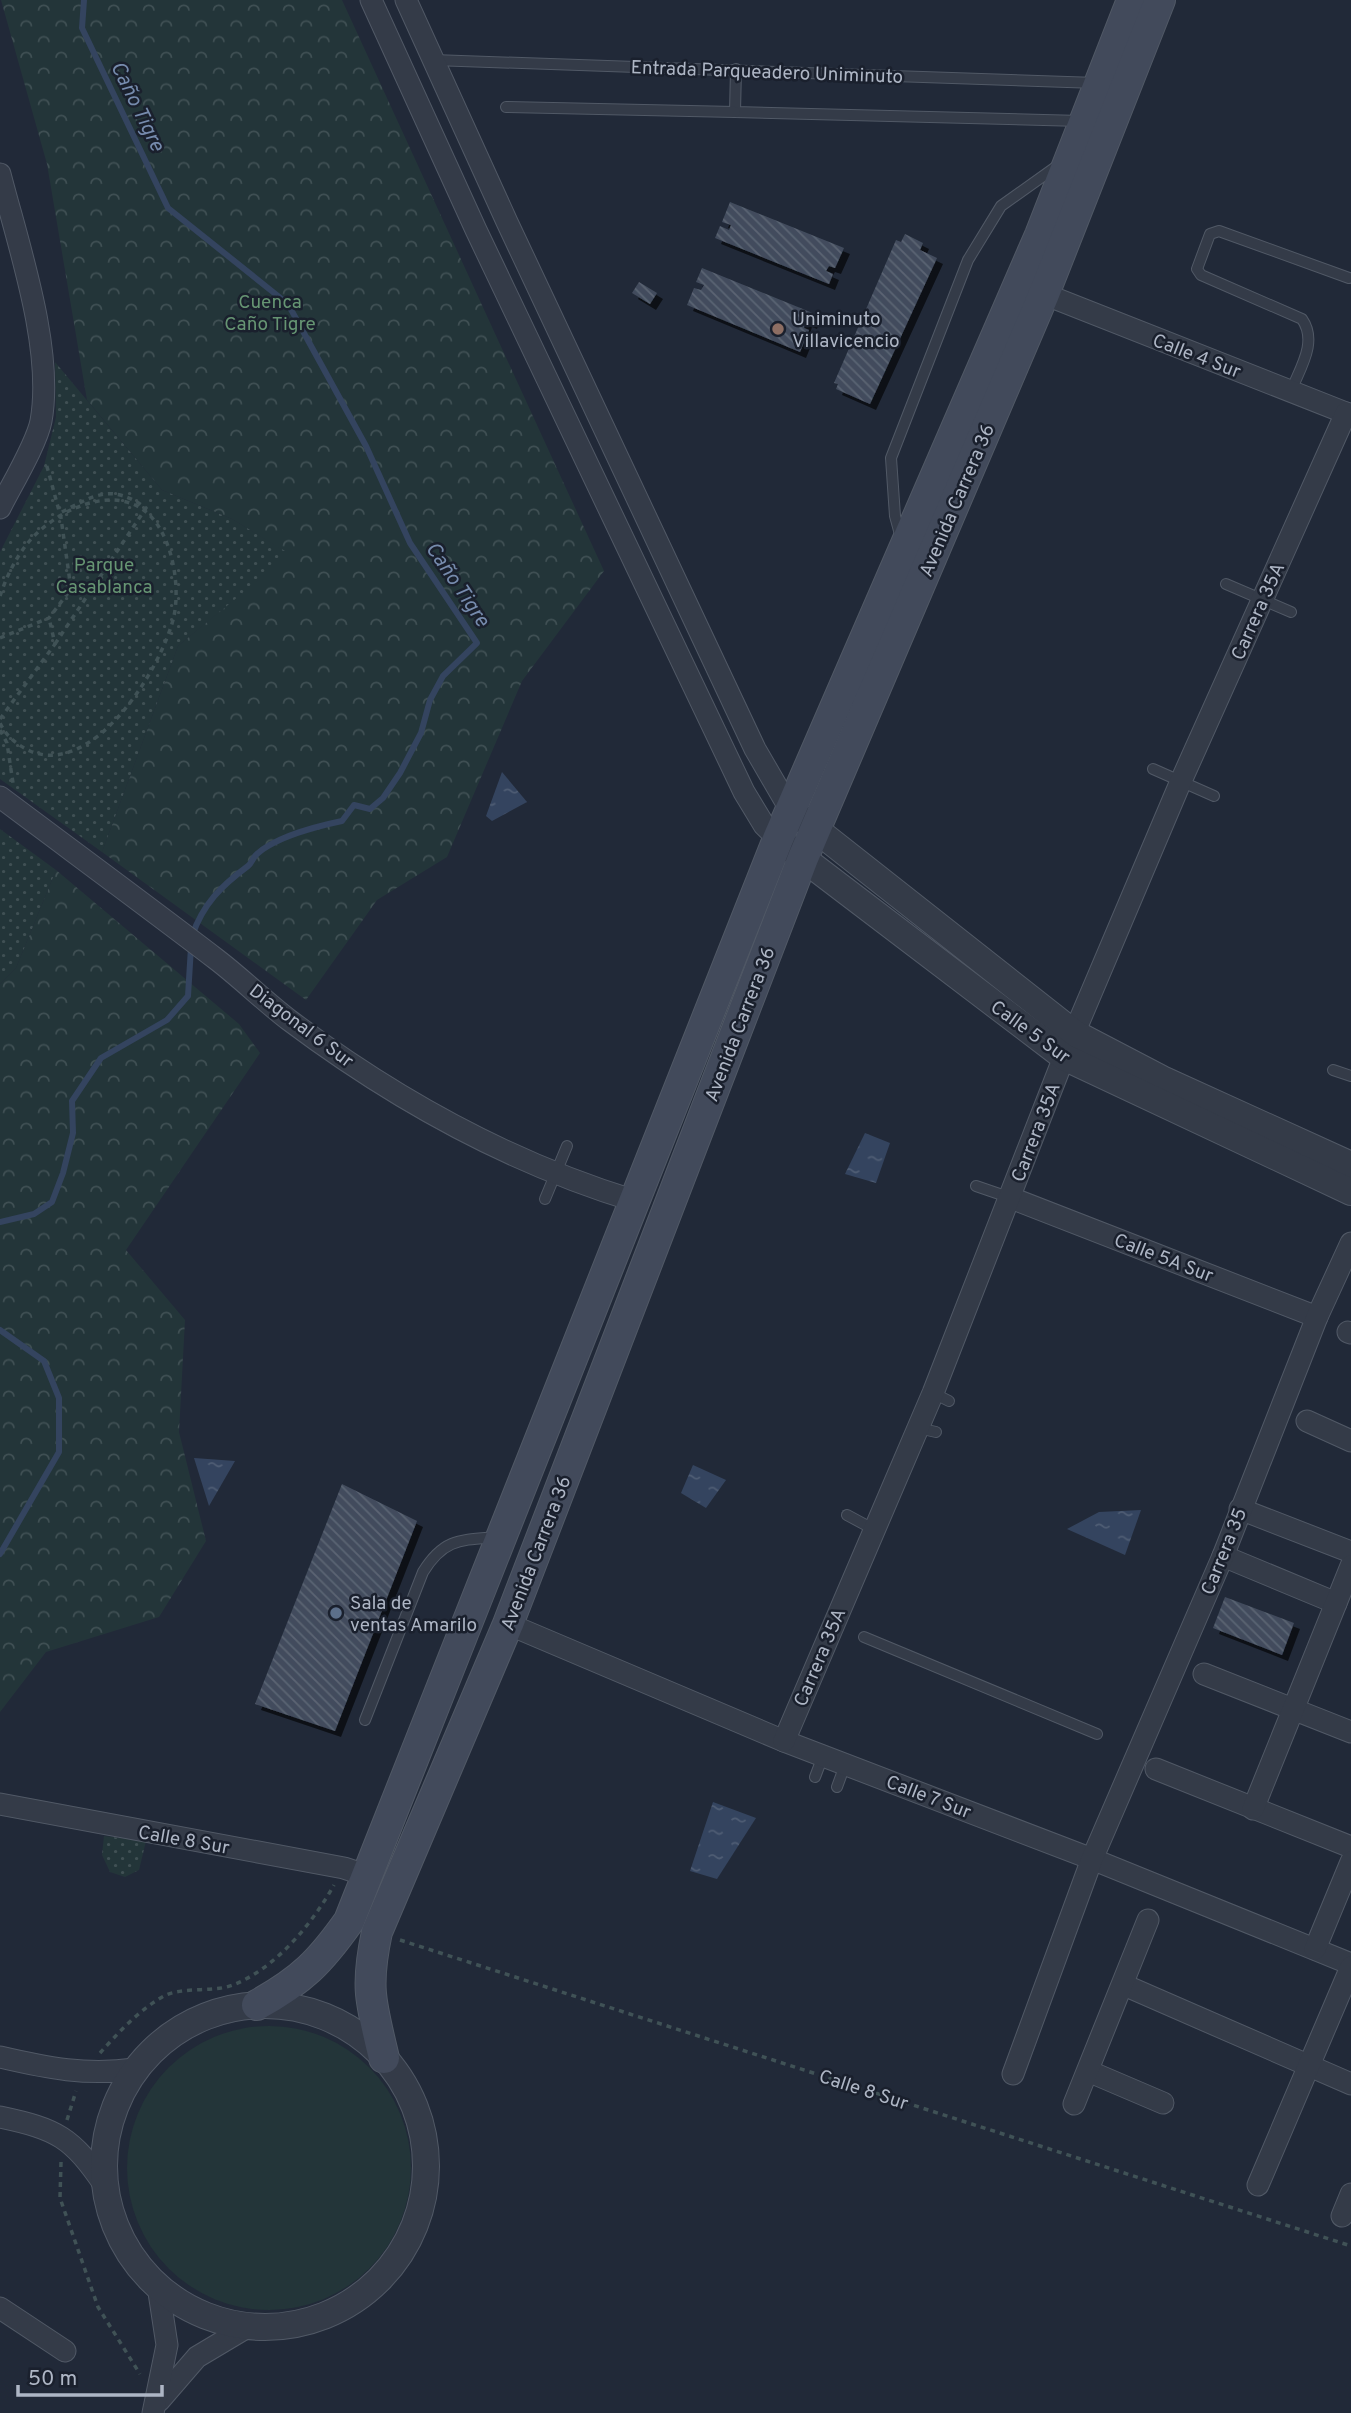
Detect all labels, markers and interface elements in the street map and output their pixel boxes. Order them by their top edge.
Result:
street label: Entrada Parqueadero Uniminuto [630,56,904,90]
water label: Caño Tigre [103,57,171,157]
park label: Cuenca Caño Tigre [224,291,316,337]
place label: Uniminuto Villavicencio [792,308,900,354]
marker: Uniminuto Villavicencio [770,321,786,337]
street label: Calle 4 Sur [1149,329,1244,385]
street label: Avenida Carrera 36 [915,421,1001,581]
water label: Caño Tigre [418,537,496,634]
park label: Parque Casablanca [55,554,153,600]
street label: Carrera 35A [1227,559,1291,664]
street label: Avenida Carrera 36 [700,944,781,1106]
street label: Diagonal 6 Sur [244,979,358,1074]
street label: Calle 5 Sur [985,996,1075,1070]
street label: Carrera 35A [1007,1080,1067,1186]
street label: Calle 5A Sur [1110,1229,1217,1289]
street label: Avenida Carrera 36 [496,1473,577,1635]
street label: Carrera 35 [1197,1505,1253,1599]
place label: Sala de ventas Amarilo [350,1592,477,1638]
marker: Sala de ventas Amarilo [328,1605,344,1621]
street label: Carrera 35A [789,1605,852,1711]
street label: Calle 7 Sur [882,1771,975,1825]
street label: Calle 8 Sur [136,1821,232,1861]
street label: Calle 8 Sur [816,2065,912,2117]
scale bar [18,2354,161,2398]
text: 50 m [28,2366,77,2393]

